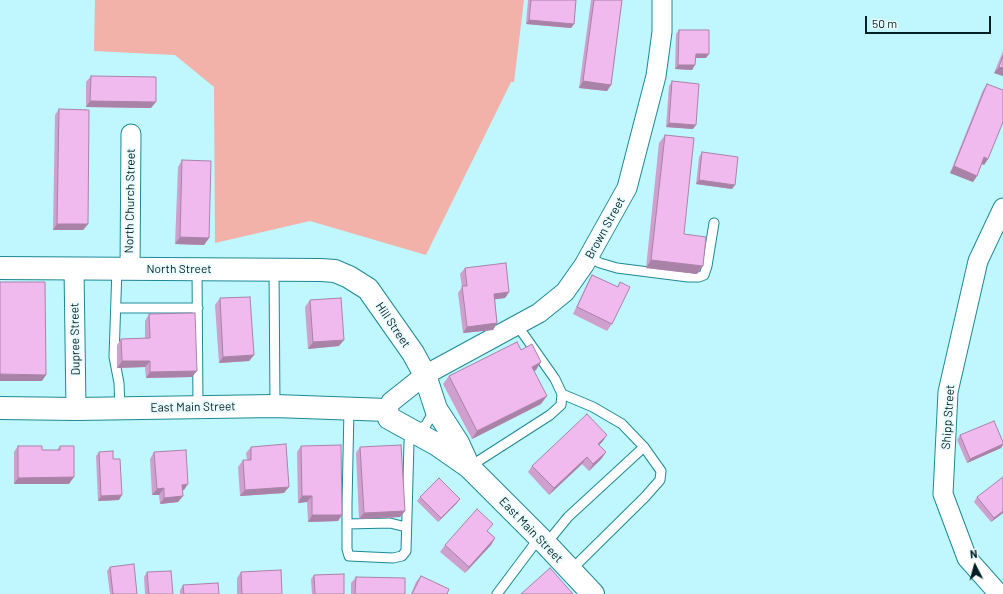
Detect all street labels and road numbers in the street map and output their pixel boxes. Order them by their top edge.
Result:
street label: North Church Street [122,148,138,254]
street label: Brown Street [582,195,628,261]
street label: North Street [146,262,212,276]
street label: Hill Street [373,300,413,350]
street label: Dupree Street [67,303,83,375]
street label: Shipp Street [939,384,957,450]
street label: East Main Street [150,399,236,415]
street label: East Main Street [496,494,566,566]

